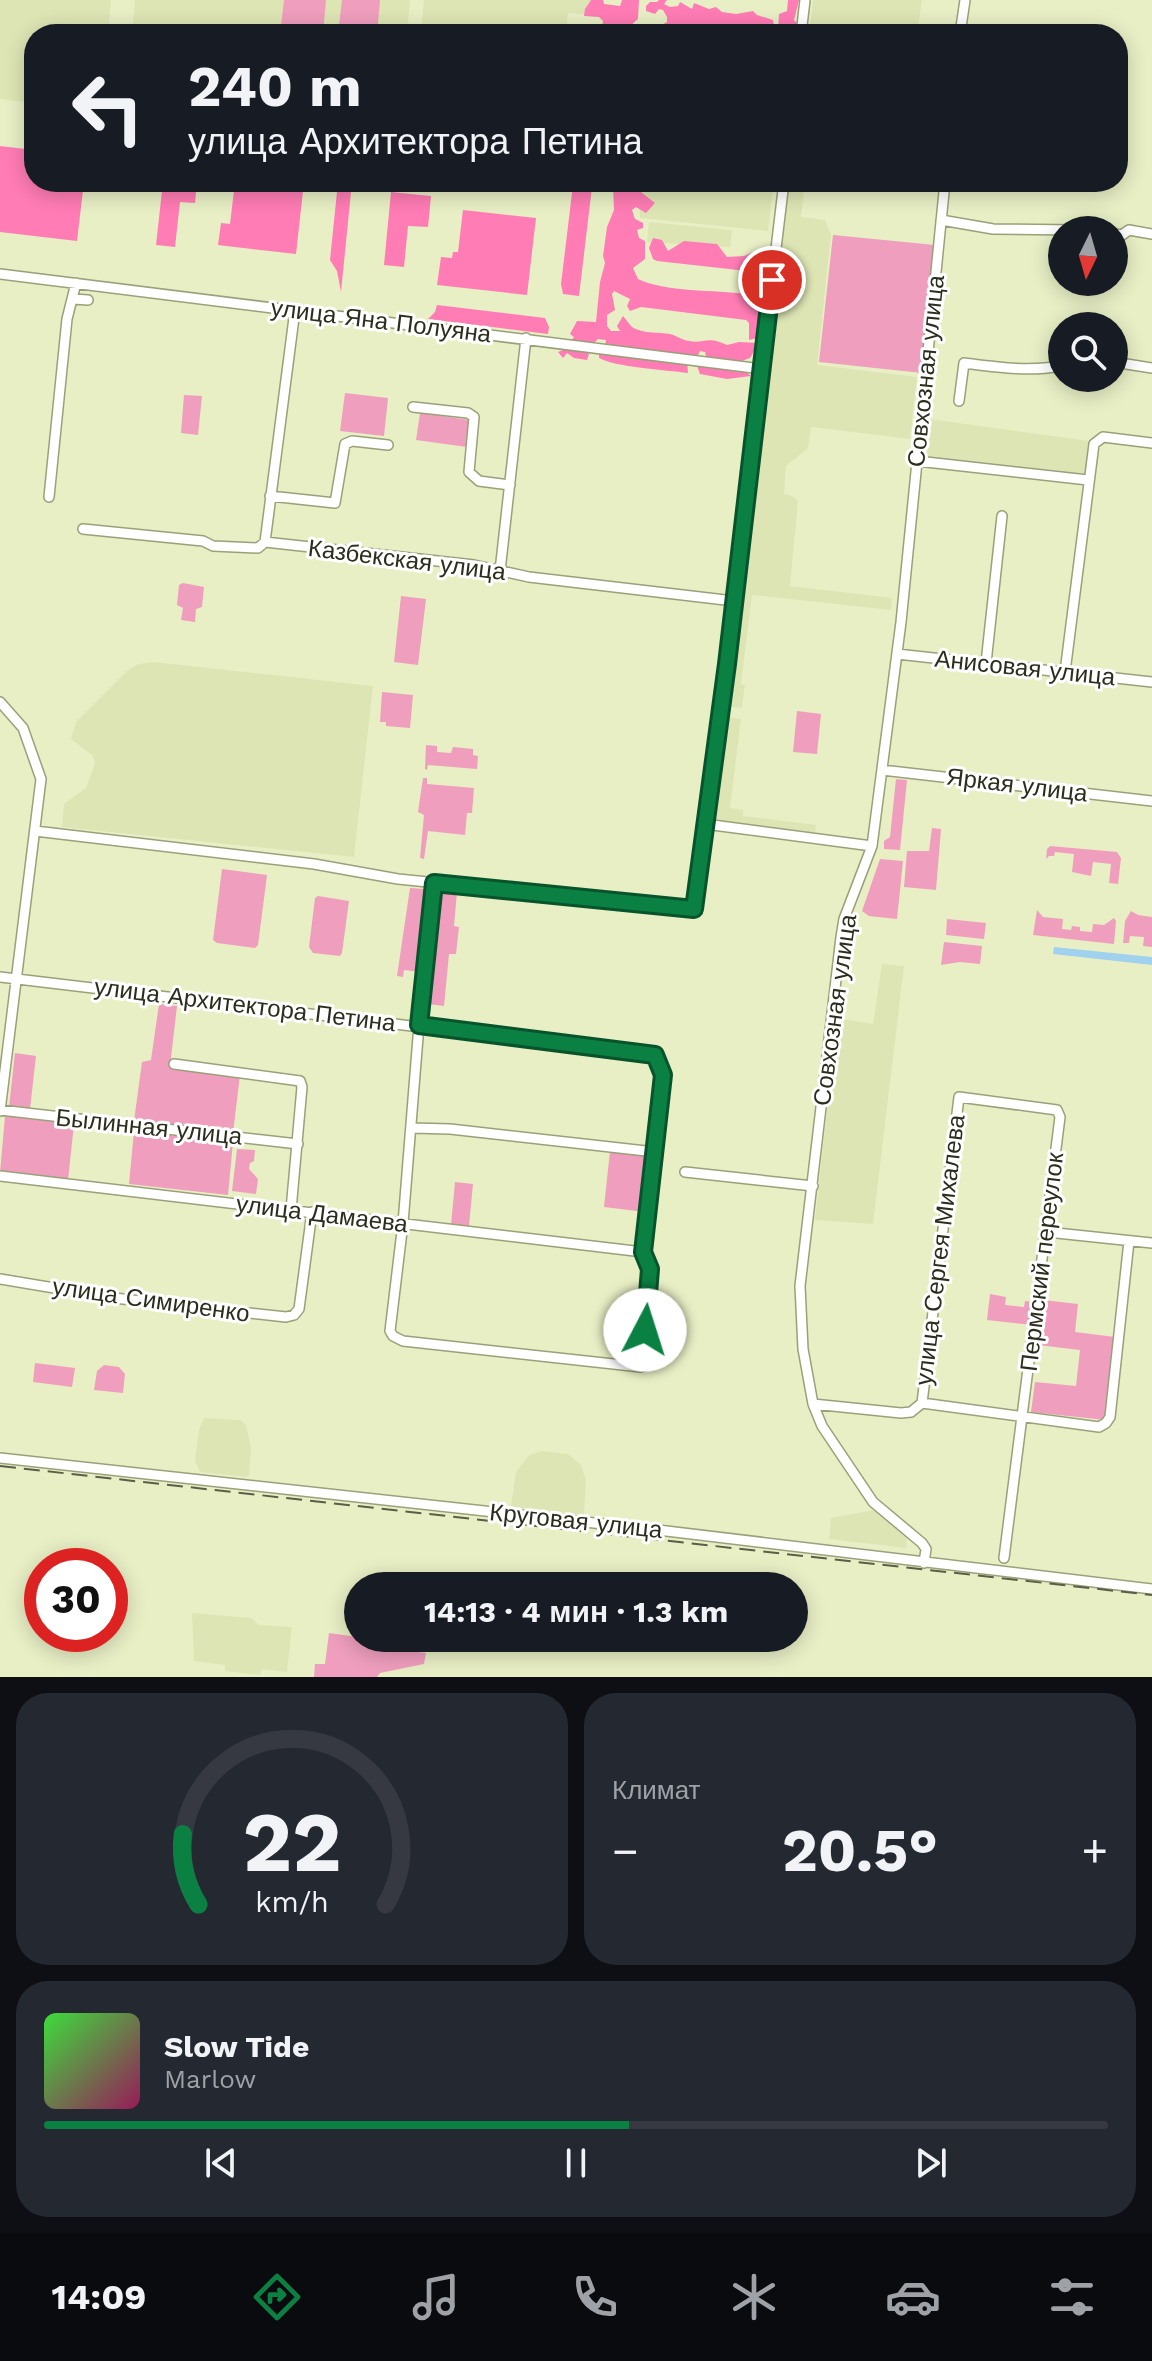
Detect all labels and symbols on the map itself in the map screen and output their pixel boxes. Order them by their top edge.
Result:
north arrow [1048,216,1128,296]
pin [738,246,806,314]
street label: Совхозная улица [902,273,950,468]
street label: улица Яна Полуяна [269,294,493,348]
street label: Казбекская улица [307,534,508,586]
street label: Анисовая улица [933,645,1117,691]
street label: Яркая улица [945,762,1090,808]
street label: Совхозная улица [808,912,862,1108]
street label: улица Архитектора Петина [93,973,398,1037]
street label: Былинная улица [54,1103,244,1151]
street label: улица Сергея Михалева [909,1112,971,1387]
street label: Пермский переулок [1015,1150,1069,1373]
street label: улица Дамаева [235,1190,410,1239]
street label: улица Симиренко [51,1272,251,1328]
position arrow [603,1288,687,1372]
street label: Круговая улица [488,1498,664,1544]
speed limit sign: 30 [24,1548,128,1652]

